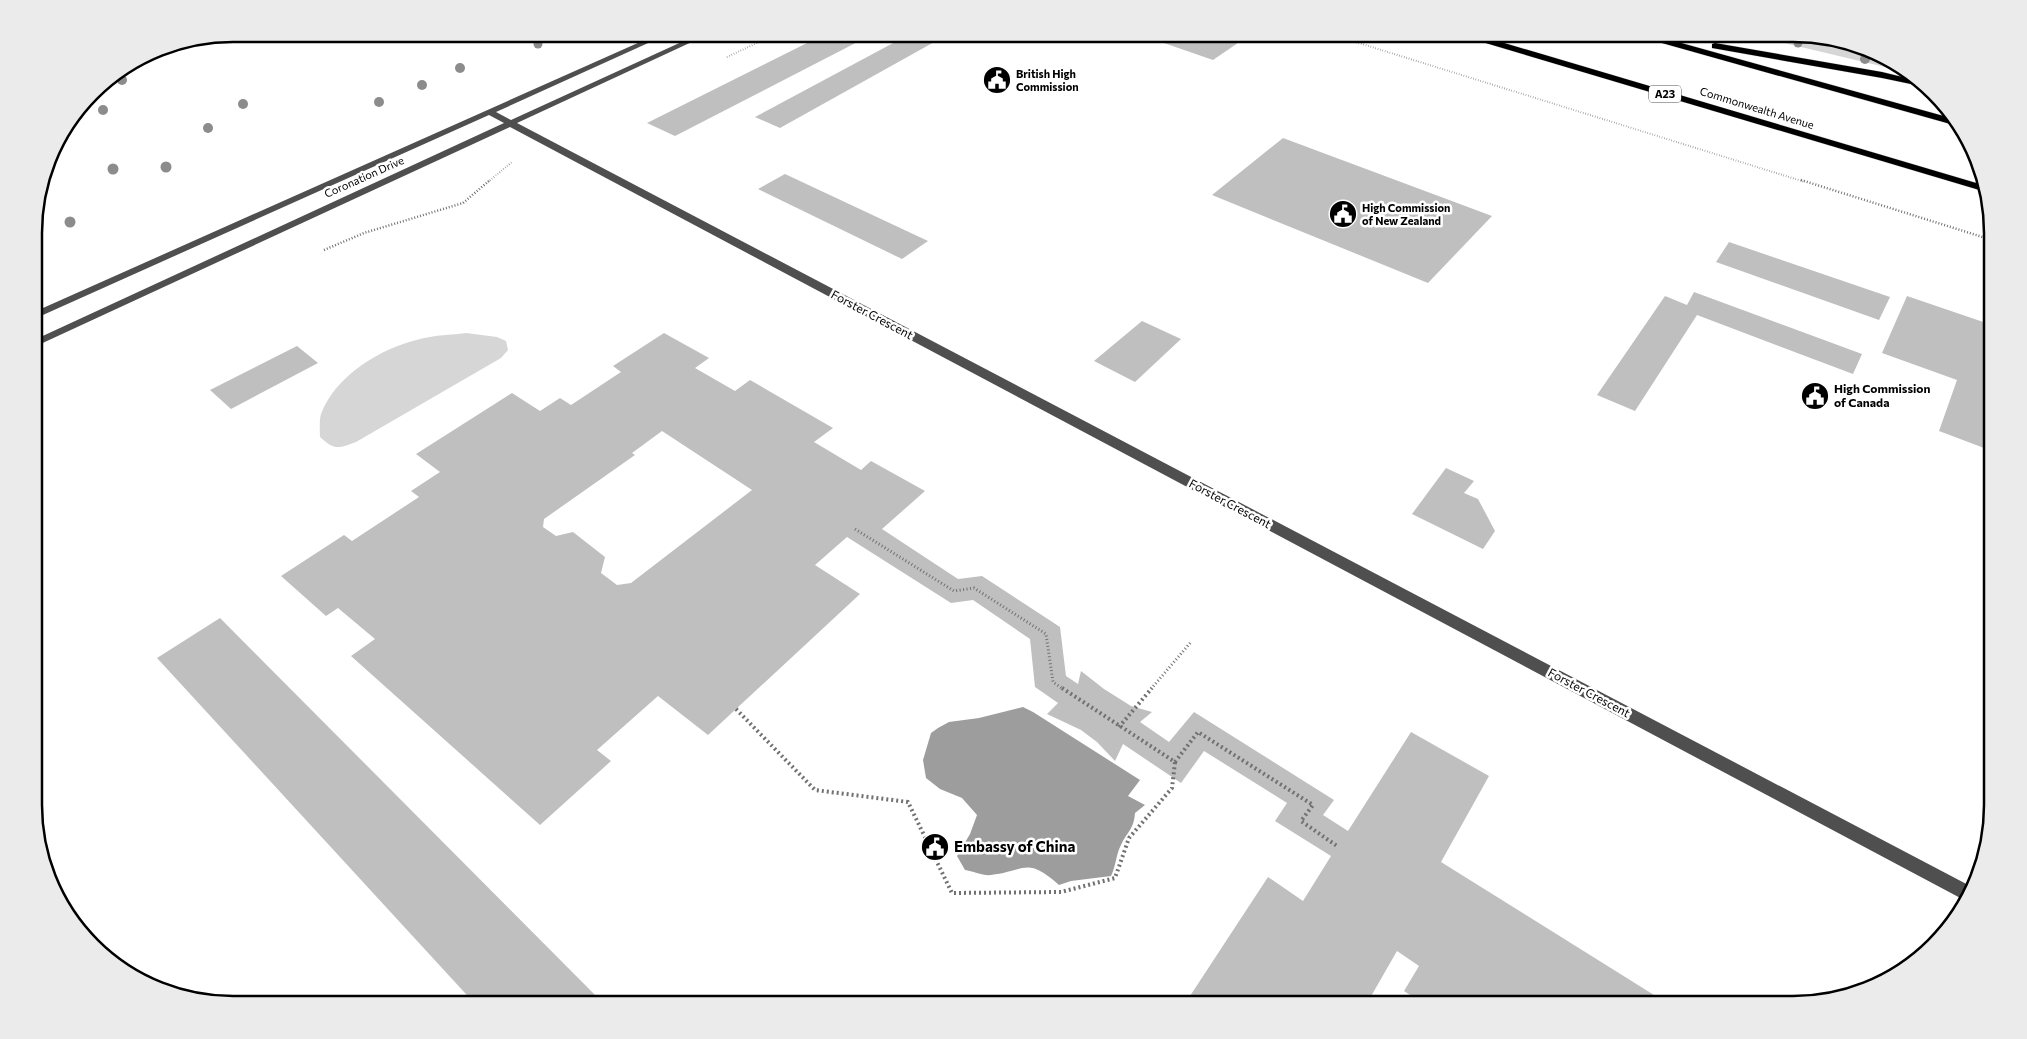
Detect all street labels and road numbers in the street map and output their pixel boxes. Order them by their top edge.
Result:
street label: Commonwealth Avenue [1699,84,1816,131]
road number: A23 [1649,86,1681,102]
street label: Coronation Drive [322,153,406,200]
street label: Forster Crescent [829,287,916,342]
street label: Forster Crescent [1187,476,1274,531]
street label: Forster Crescent [1546,665,1633,720]

